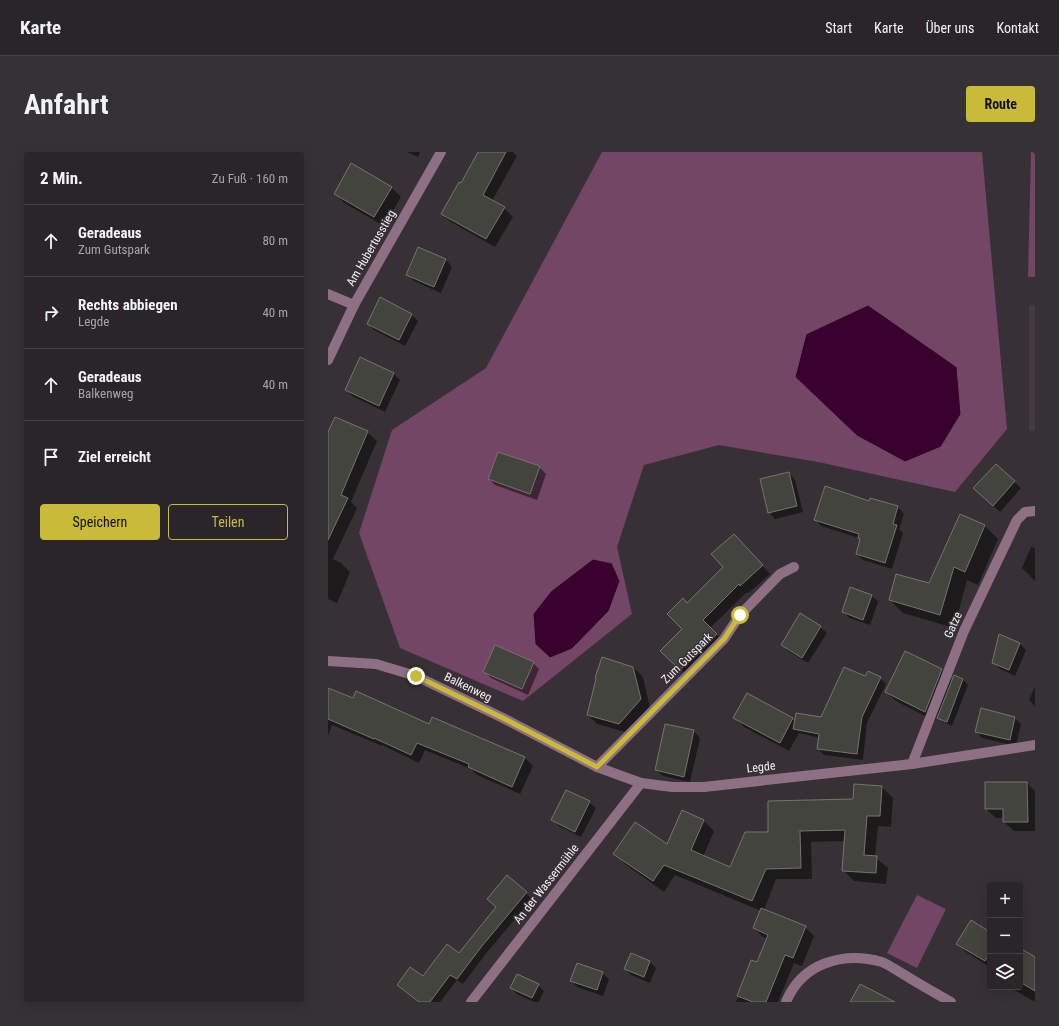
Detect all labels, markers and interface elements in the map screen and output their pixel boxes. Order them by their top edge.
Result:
text: Karte [20,16,61,39]
text: Start [825,20,852,36]
text: Karte [874,20,904,36]
text: Über uns [926,20,974,36]
text: Kontakt [996,20,1039,36]
button: Route [966,86,1035,122]
text: Anfahrt [24,88,109,121]
text: 2 Min. [40,168,83,188]
text: Zu Fuß · 160 m [212,171,288,186]
street label: Am Hubertusstieg [344,207,398,289]
text: Geradeaus [78,224,142,242]
icon: ahead [40,230,62,252]
text: 80 m [262,233,288,248]
text: Zum Gutspark [78,242,150,257]
text: Rechts abbiegen [78,296,178,314]
icon: right [40,302,62,324]
text: 40 m [262,305,288,320]
text: Legde [78,314,109,329]
text: Geradeaus [78,368,142,386]
icon: ahead [40,374,62,396]
text: 40 m [262,377,288,392]
text: Balkenweg [78,386,133,401]
icon: arrive [40,446,62,468]
text: Ziel erreicht [78,448,151,466]
button: Speichern [40,504,160,540]
button: Teilen [168,504,288,540]
route start [731,606,749,624]
street label: Gatze [941,609,965,640]
street label: Zum Gutspark [659,629,716,686]
route end [407,667,425,685]
street label: Balkenweg [442,670,494,705]
street label: Legde [746,758,776,775]
street label: An der Wassermühle [510,841,582,927]
map controls [987,882,1023,990]
button: + [987,882,1023,918]
button: − [987,918,1023,954]
button: layers [987,954,1023,990]

